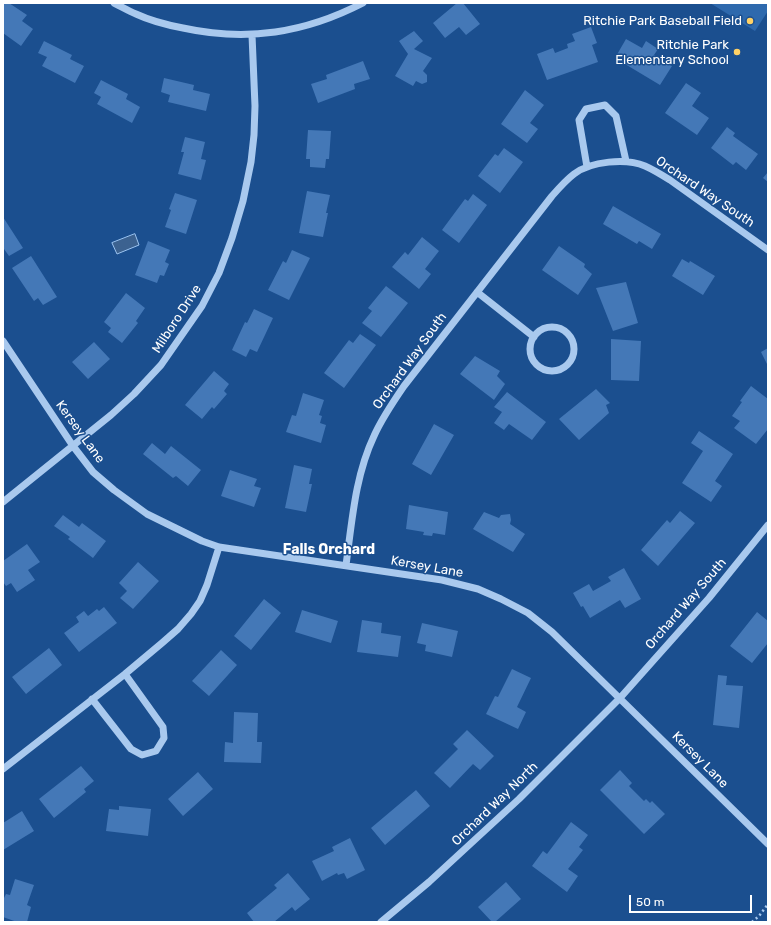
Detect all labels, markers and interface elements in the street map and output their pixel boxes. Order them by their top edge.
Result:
place label: Ritchie Park Baseball Field [583,13,742,29]
marker: Ritchie Park Baseball Field [745,16,755,26]
place label: Ritchie Park Elementary School [615,37,729,68]
marker: Ritchie Park Elementary School [732,47,742,57]
street label: Orchard Way South [653,153,757,231]
street label: Milboro Drive [149,282,205,356]
street label: Orchard Way South [370,310,450,412]
street label: Kersey Lane [52,398,108,466]
district label: Falls Orchard [283,542,375,558]
street label: Kersey Lane [390,553,464,581]
street label: Orchard Way South [642,555,730,653]
street label: Kersey Lane [669,729,731,791]
street label: Orchard Way North [449,759,541,849]
scale bar [631,887,754,913]
text: 50 m [636,895,664,909]

